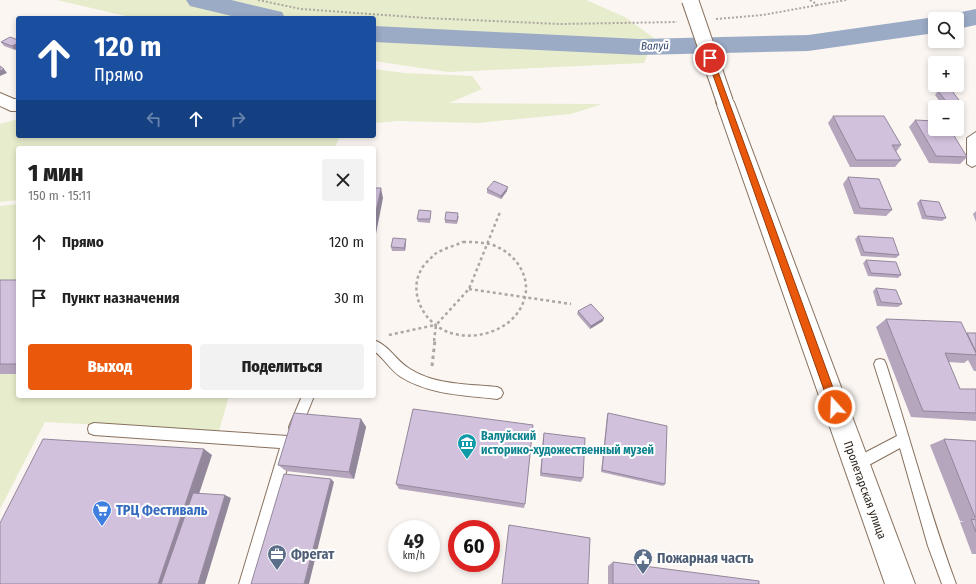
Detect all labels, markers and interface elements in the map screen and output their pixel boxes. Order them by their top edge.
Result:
map controls [928,12,964,136]
button: search [928,12,964,48]
text: 120 m [94,30,161,63]
icon: ahead [28,32,80,84]
water label: Валуй [641,39,669,53]
pin [693,41,727,75]
icon: arrive [699,47,721,69]
button: + [928,56,964,92]
text: Прямо [94,64,144,86]
button: − [928,100,964,136]
icon: left [143,108,165,130]
icon: ahead [185,108,207,130]
icon: right [227,108,249,130]
text: 1 мин [28,159,83,187]
button: close [322,159,364,201]
text: 150 m · 15:11 [28,188,91,203]
icon: ahead [28,231,50,253]
text: Прямо [62,233,104,251]
text: 120 m [329,233,364,251]
icon: arrive [28,287,50,309]
text: Пункт назначения [62,289,180,307]
text: 30 m [334,289,364,307]
button: Выход [28,344,192,390]
button: Поделиться [200,344,364,390]
position arrow [814,386,856,428]
place label: Валуйский историко-художественный музей [481,429,654,457]
museum icon: Валуйский историко-художественный музей [456,432,478,460]
street label: Пролетарская улица [841,439,889,541]
supermarket icon: ТРЦ Фестиваль [91,499,113,527]
place label: ТРЦ Фестиваль [116,502,208,519]
speed limit sign: 60 [448,520,500,572]
text: 49 [404,529,424,553]
office icon: Фрегат [266,543,288,571]
place label: Фрегат [291,546,335,563]
public building icon: Пожарная часть [632,547,654,575]
text: km/h [403,550,425,562]
place label: Пожарная часть [657,550,754,567]

